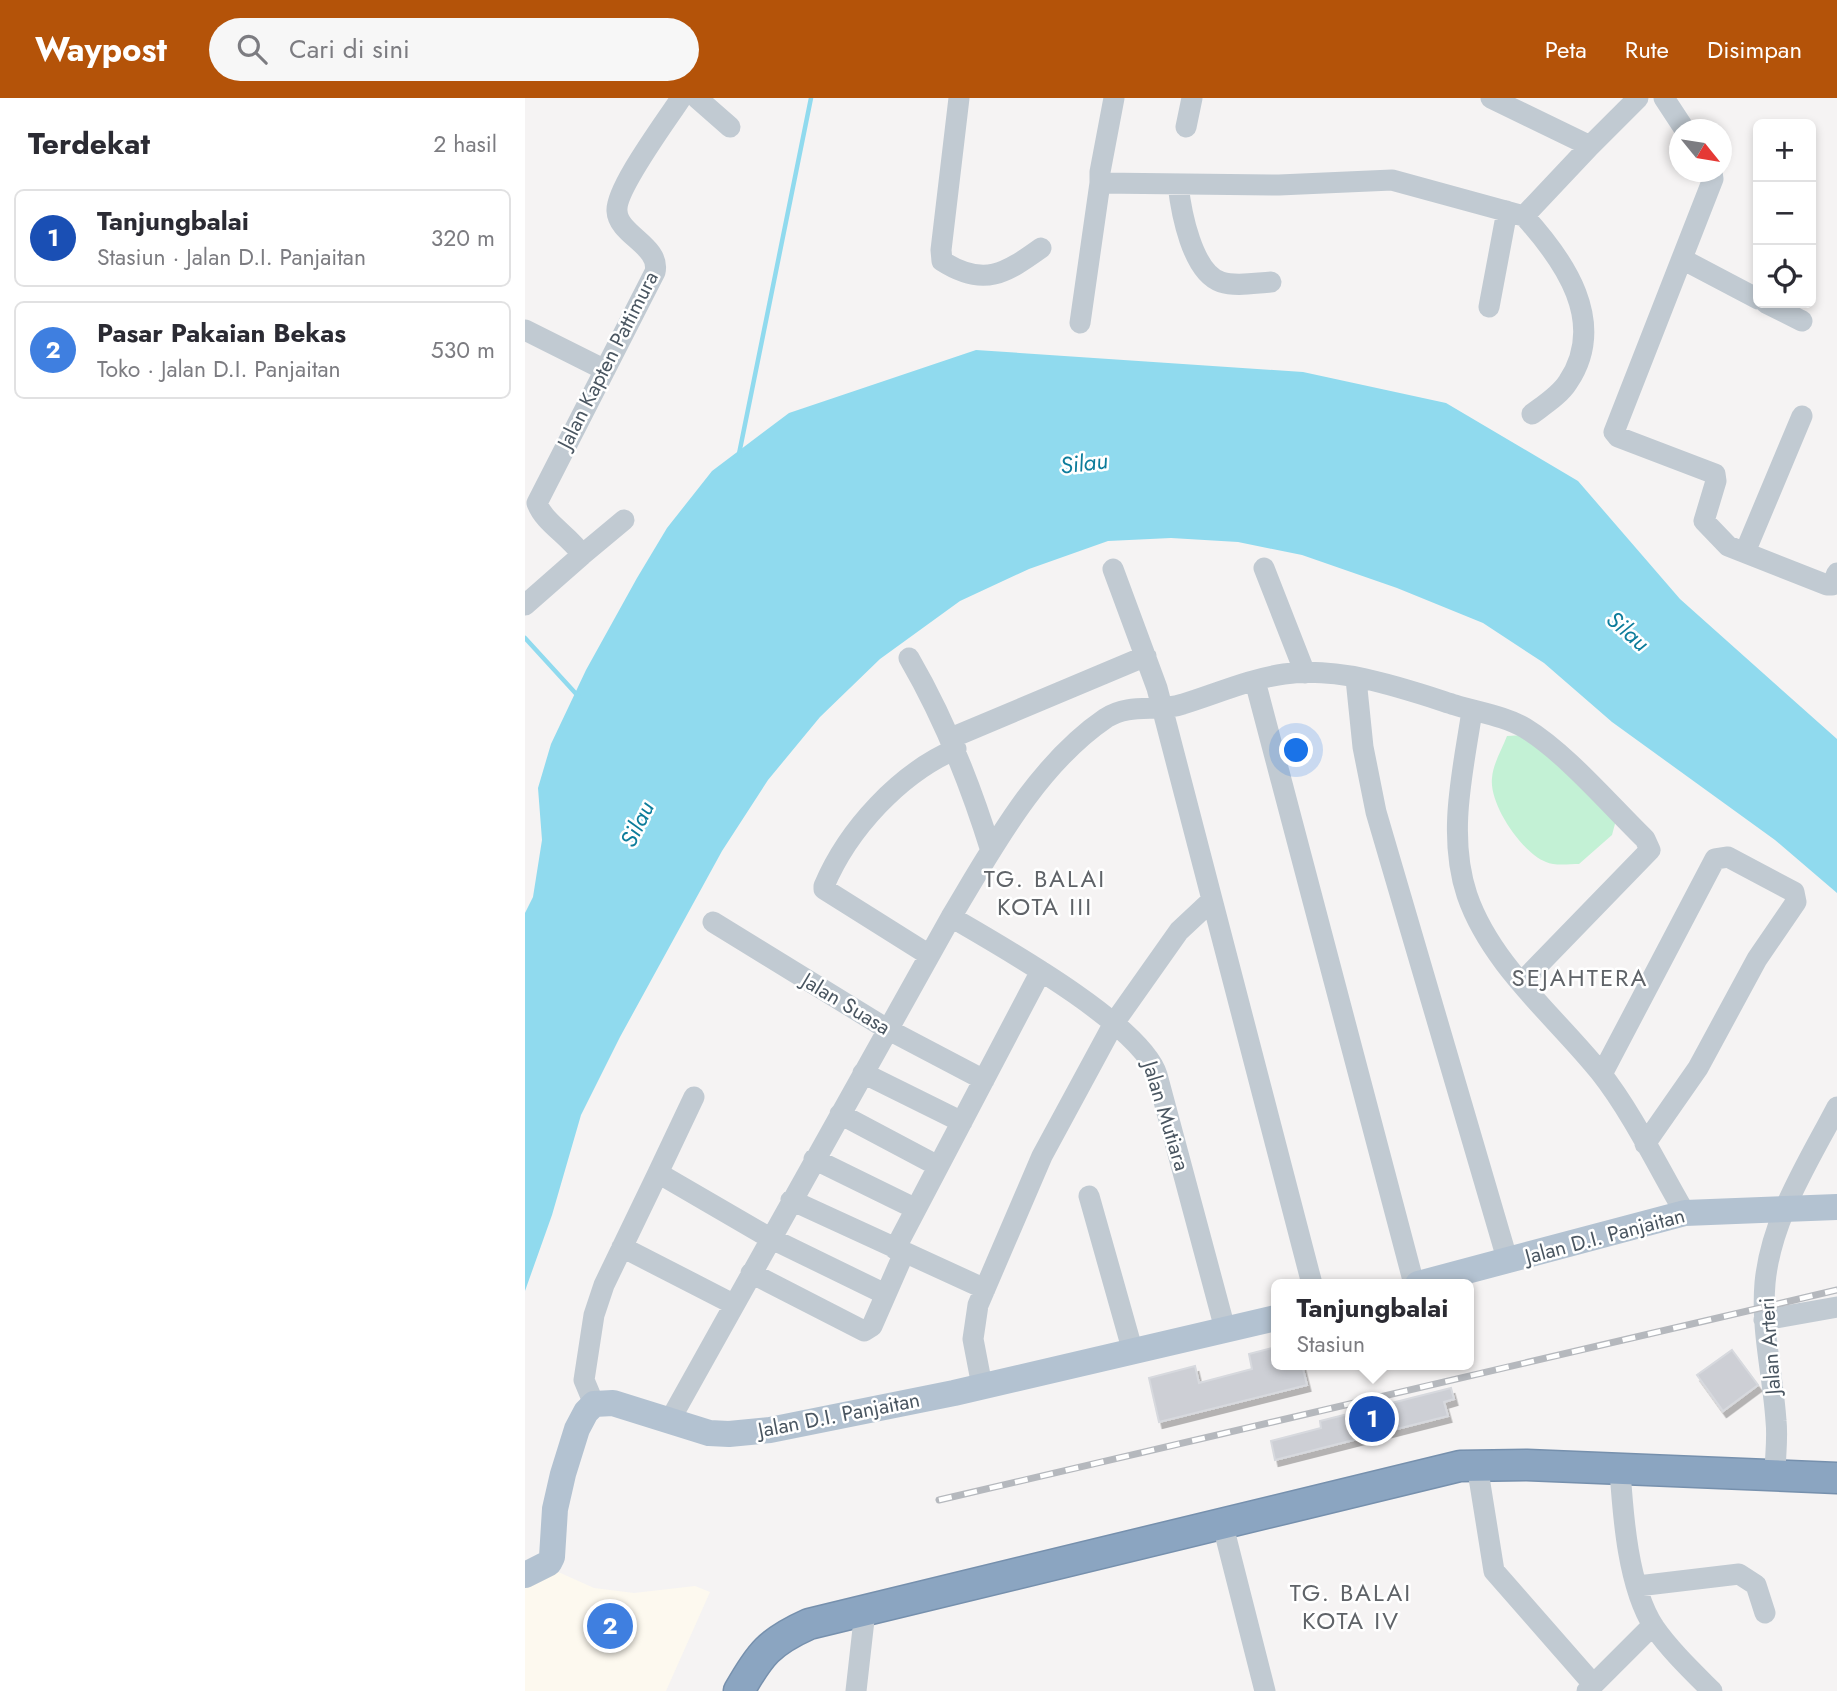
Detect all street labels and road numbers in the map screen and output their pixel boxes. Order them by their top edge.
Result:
street label: Jalan Kapten Pattimura [549,266,666,457]
street label: Jalan Suasa [793,964,896,1042]
street label: Jalan Mutiara [1134,1055,1197,1175]
street label: Jalan D.I. Panjaitan [1519,1200,1688,1272]
street label: Jalan Arteri [1752,1297,1789,1398]
street label: Jalan D.I. Panjaitan [753,1385,922,1446]

